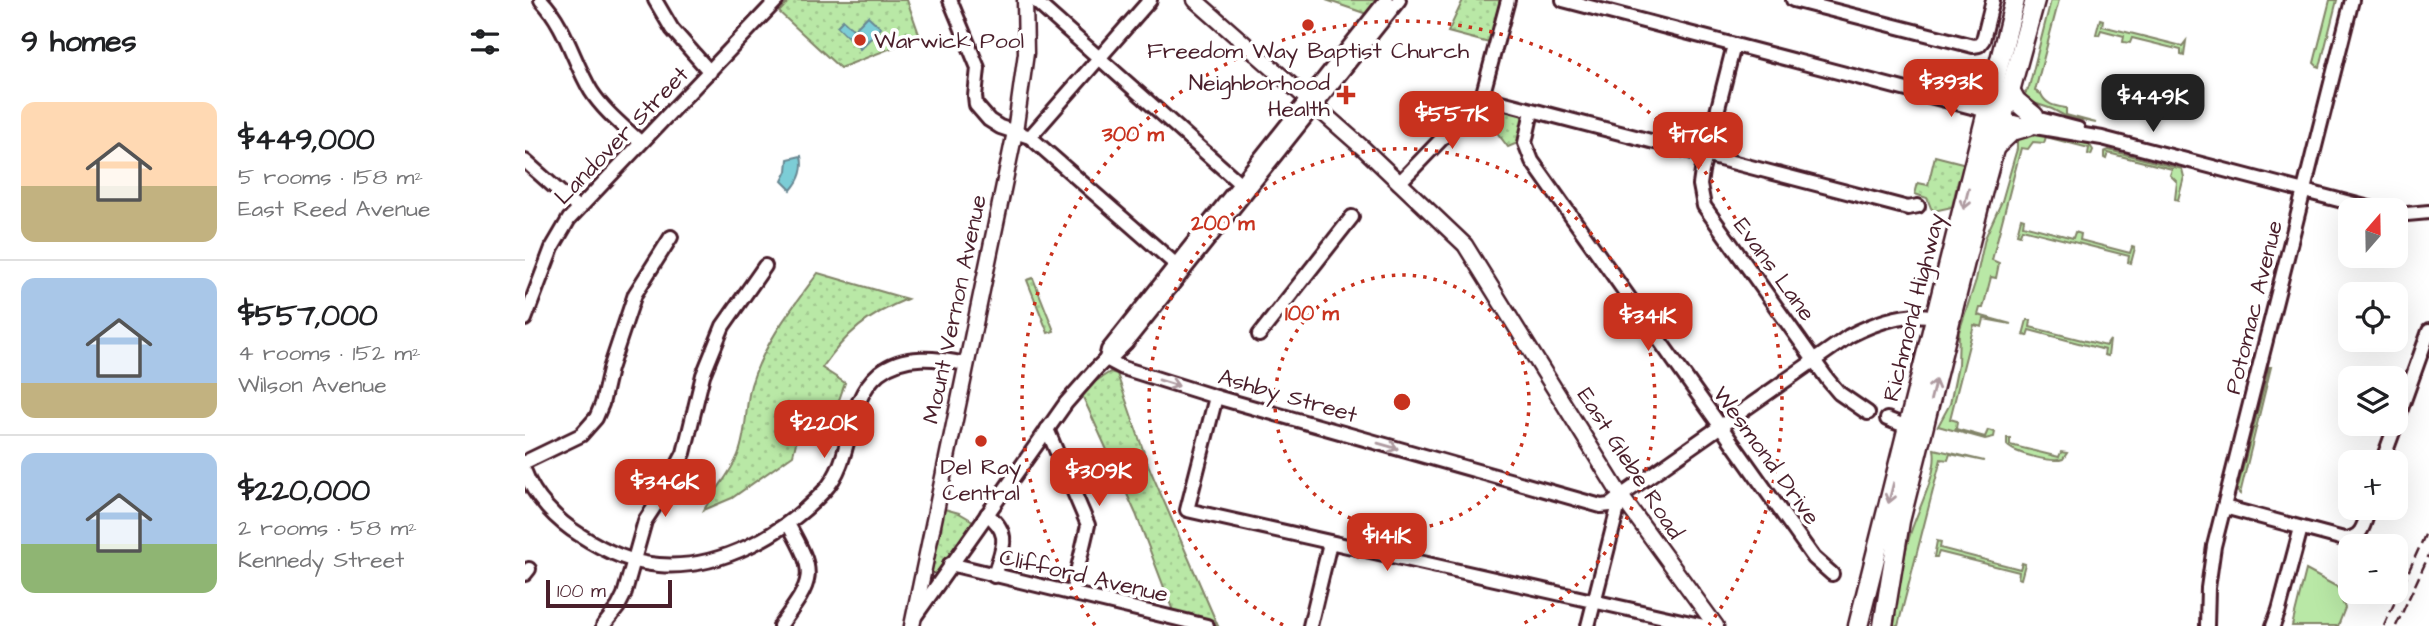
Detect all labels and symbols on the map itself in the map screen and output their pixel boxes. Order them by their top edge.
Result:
marker: Freedom Way Baptist Church [1300,17,1316,33]
place label: Warwick Pool [874,25,1024,57]
marker: Warwick Pool [852,32,868,48]
place label: Freedom Way Baptist Church [1147,35,1470,68]
street label: Landover Street [547,59,697,212]
pin: $393K [1902,60,2000,119]
place label: Neighborhood Health [1189,67,1331,125]
pin: $449K [2104,74,2202,134]
marker: Neighborhood Health [1336,85,1356,105]
pin: $557K [1403,92,1501,151]
pin: $176K [1649,113,1747,172]
text: 300 m [1101,120,1165,149]
one-way arrow [1959,187,1972,210]
street label: Mount Vernon Avenue [915,192,995,427]
north arrow [2338,198,2408,268]
text: 200 m [1190,209,1255,238]
street label: Richmond Highway [1875,210,1954,405]
street label: Evans Lane [1726,211,1823,328]
street label: Potomac Avenue [2217,217,2291,397]
pin: $341K [1599,294,1697,353]
text: 100 m [1285,299,1340,328]
street label: Ashby Street [1214,361,1362,432]
one-way arrow [1158,377,1180,390]
one-way arrow [1927,379,1940,401]
street label: Wesmond Drive [1705,380,1827,532]
street label: East Glebe Road [1569,382,1691,546]
centre of rings [1390,390,1414,414]
pin: $220K [775,400,873,460]
marker: Del Ray Central [973,433,989,449]
one-way arrow [1377,440,1399,453]
pin: $309K [1050,448,1148,508]
place label: Del Ray Central [941,451,1022,509]
pin: $346K [616,460,714,519]
one-way arrow [1884,482,1897,504]
pin: $141K [1338,514,1436,573]
street label: Clifford Avenue [996,541,1171,611]
scale bar [546,577,672,609]

